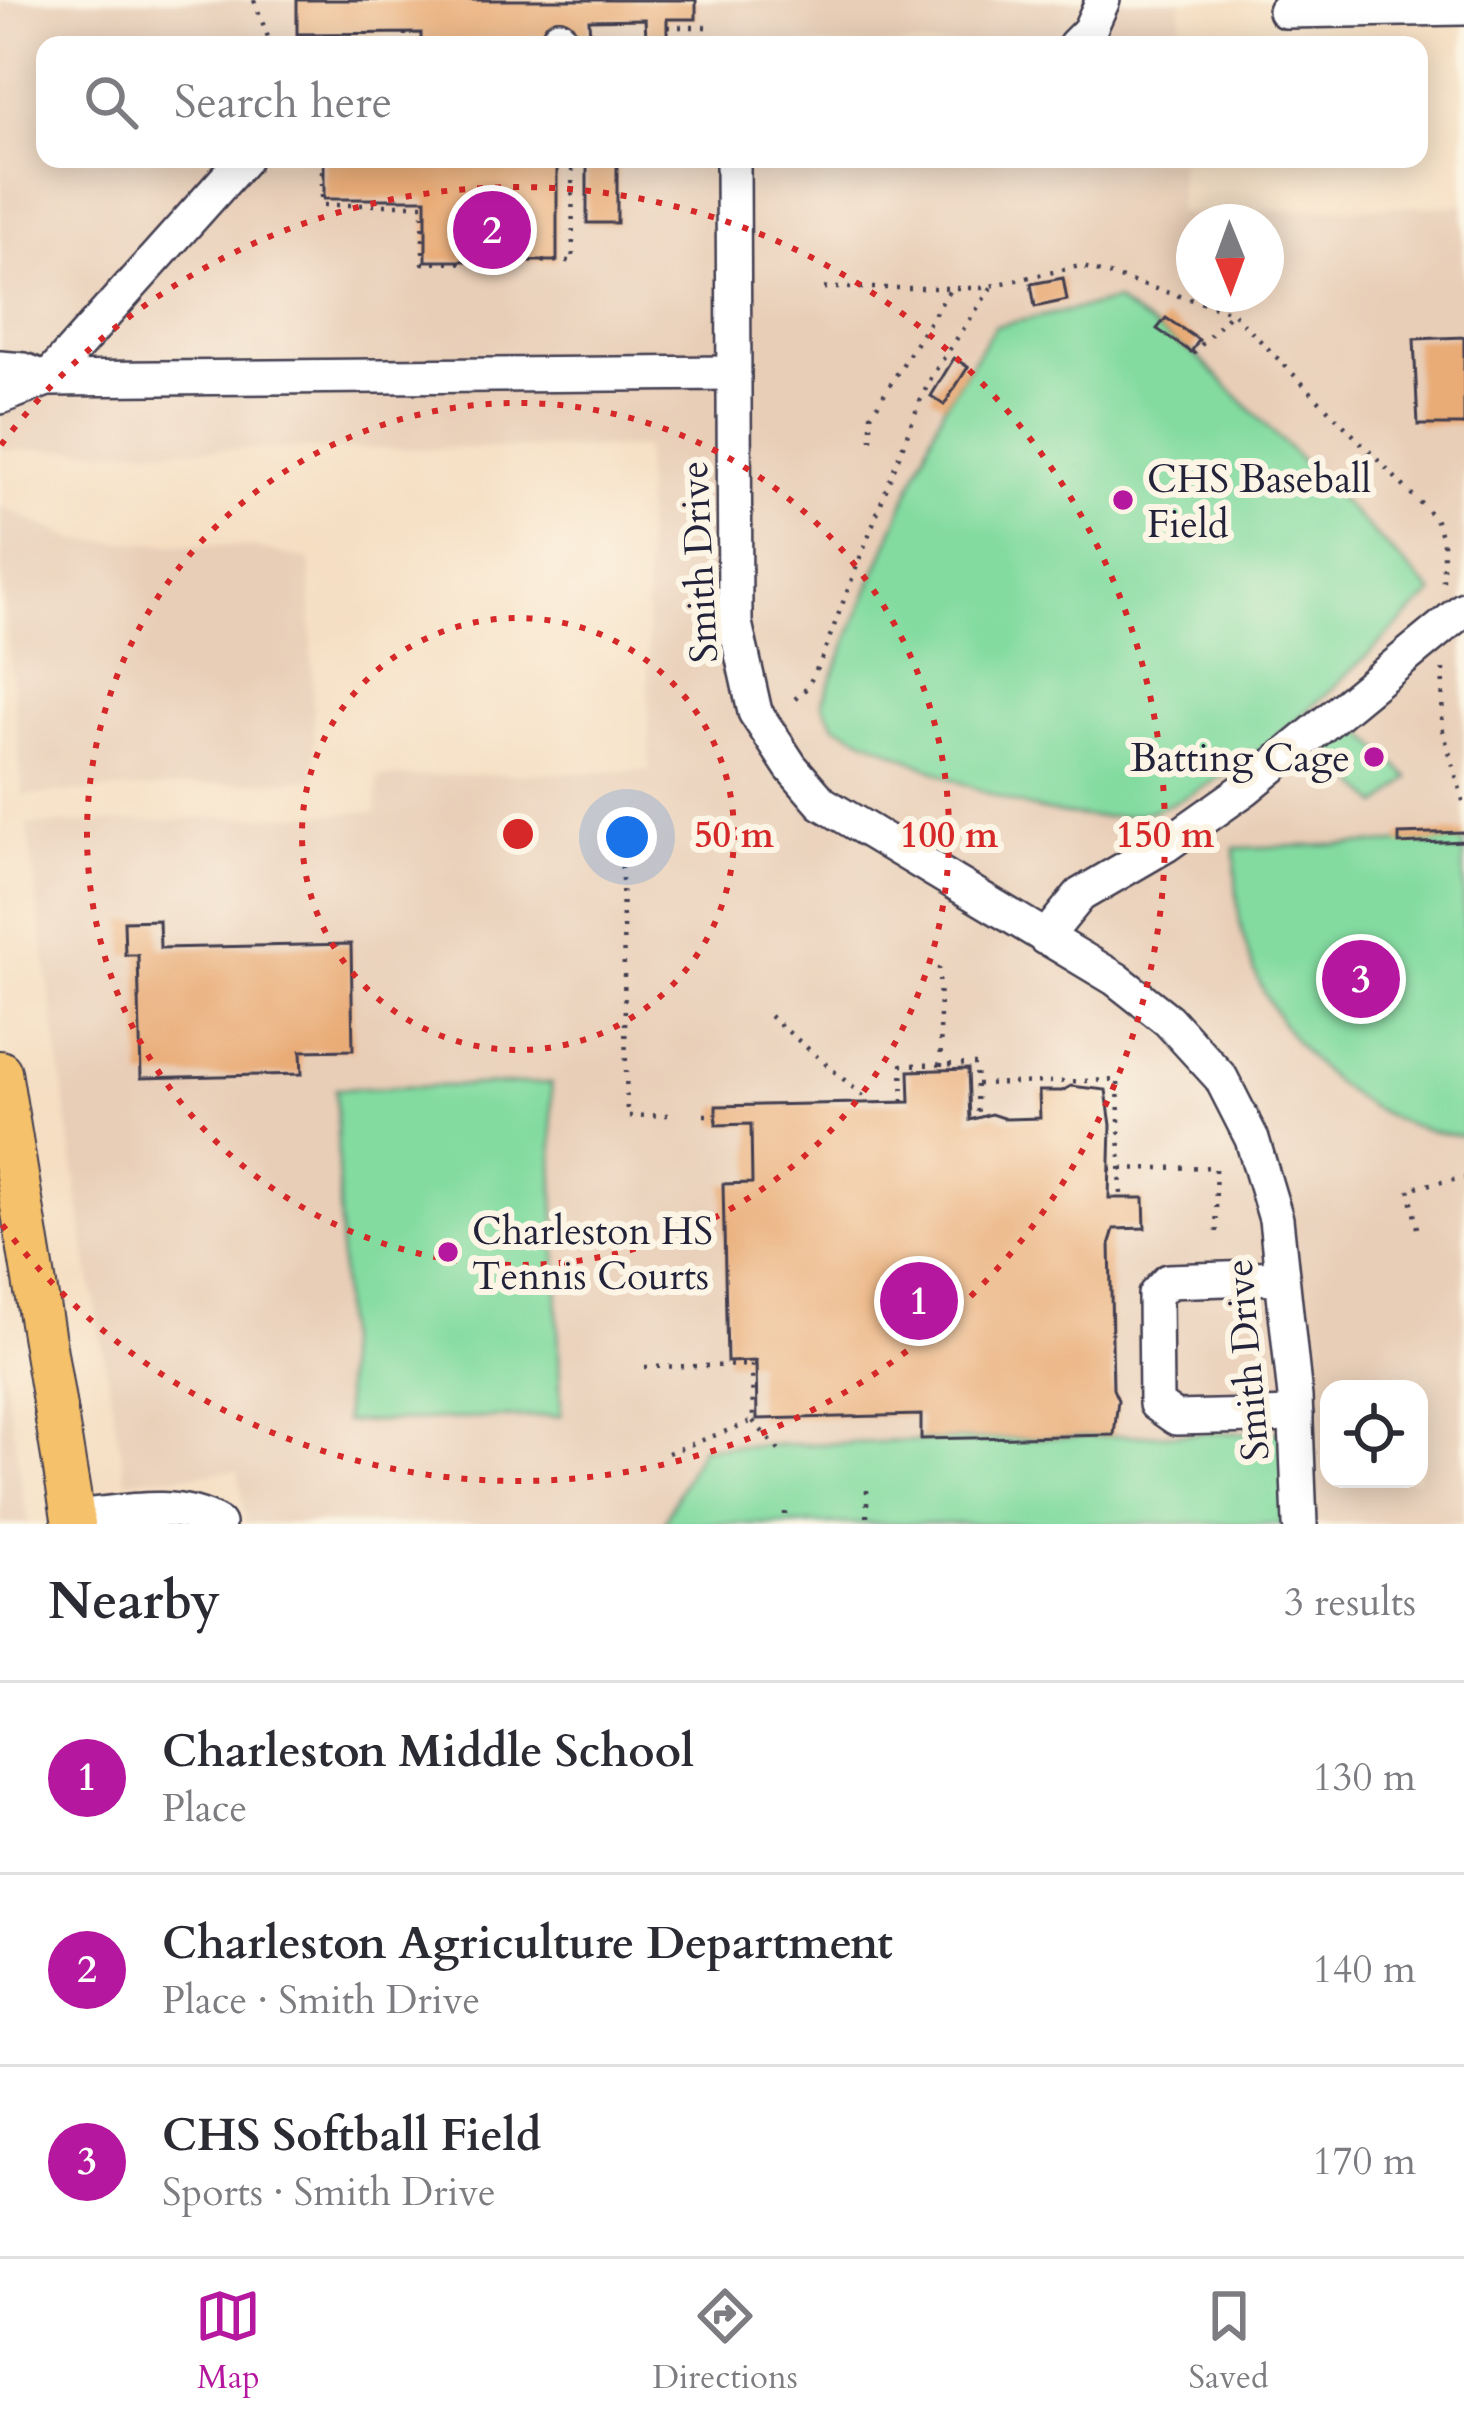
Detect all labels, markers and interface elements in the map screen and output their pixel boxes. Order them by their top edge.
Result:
search box [36,36,1428,168]
icon: search [78,69,144,135]
text: Search here [174,72,392,133]
pin: 2 [453,185,531,275]
north arrow [1176,204,1284,312]
place label: CHS Baseball Field [1147,453,1371,551]
street label: Smith Drive [668,460,731,664]
marker: CHS Baseball Field [1110,487,1136,513]
place label: Batting Cage [1130,732,1350,785]
marker: Batting Cage [1361,744,1387,770]
your location [597,807,657,867]
text: 50 m [694,811,775,860]
text: 100 m [900,811,999,860]
text: 150 m [1116,811,1215,860]
centre of rings [497,813,539,855]
pin: 3 [1322,934,1400,1024]
place label: Charleston HS Tennis Courts [472,1205,713,1303]
marker: Charleston HS Tennis Courts [435,1239,461,1265]
pin: 1 [880,1256,958,1346]
street label: Smith Drive [1212,1257,1283,1463]
map controls [1320,1380,1428,1488]
button: locate [1320,1380,1428,1488]
text: Nearby [48,1567,220,1637]
text: 3 results [1284,1576,1416,1629]
text: Charleston Middle School [162,1721,694,1782]
text: 1 [77,1751,97,1804]
text: 130 m [1313,1751,1416,1804]
text: Place [162,1782,247,1835]
text: Charleston Agriculture Department [162,1913,893,1974]
text: 2 [77,1943,97,1996]
text: 140 m [1313,1943,1416,1996]
text: Place · Smith Drive [162,1974,480,2027]
text: CHS Softball Field [162,2105,541,2166]
text: 3 [77,2135,97,2188]
text: 170 m [1313,2135,1416,2188]
text: Sports · Smith Drive [162,2166,496,2219]
tab: Map [195,2283,261,2400]
tab: Directions [652,2283,798,2400]
tab: Saved [1189,2283,1269,2400]

